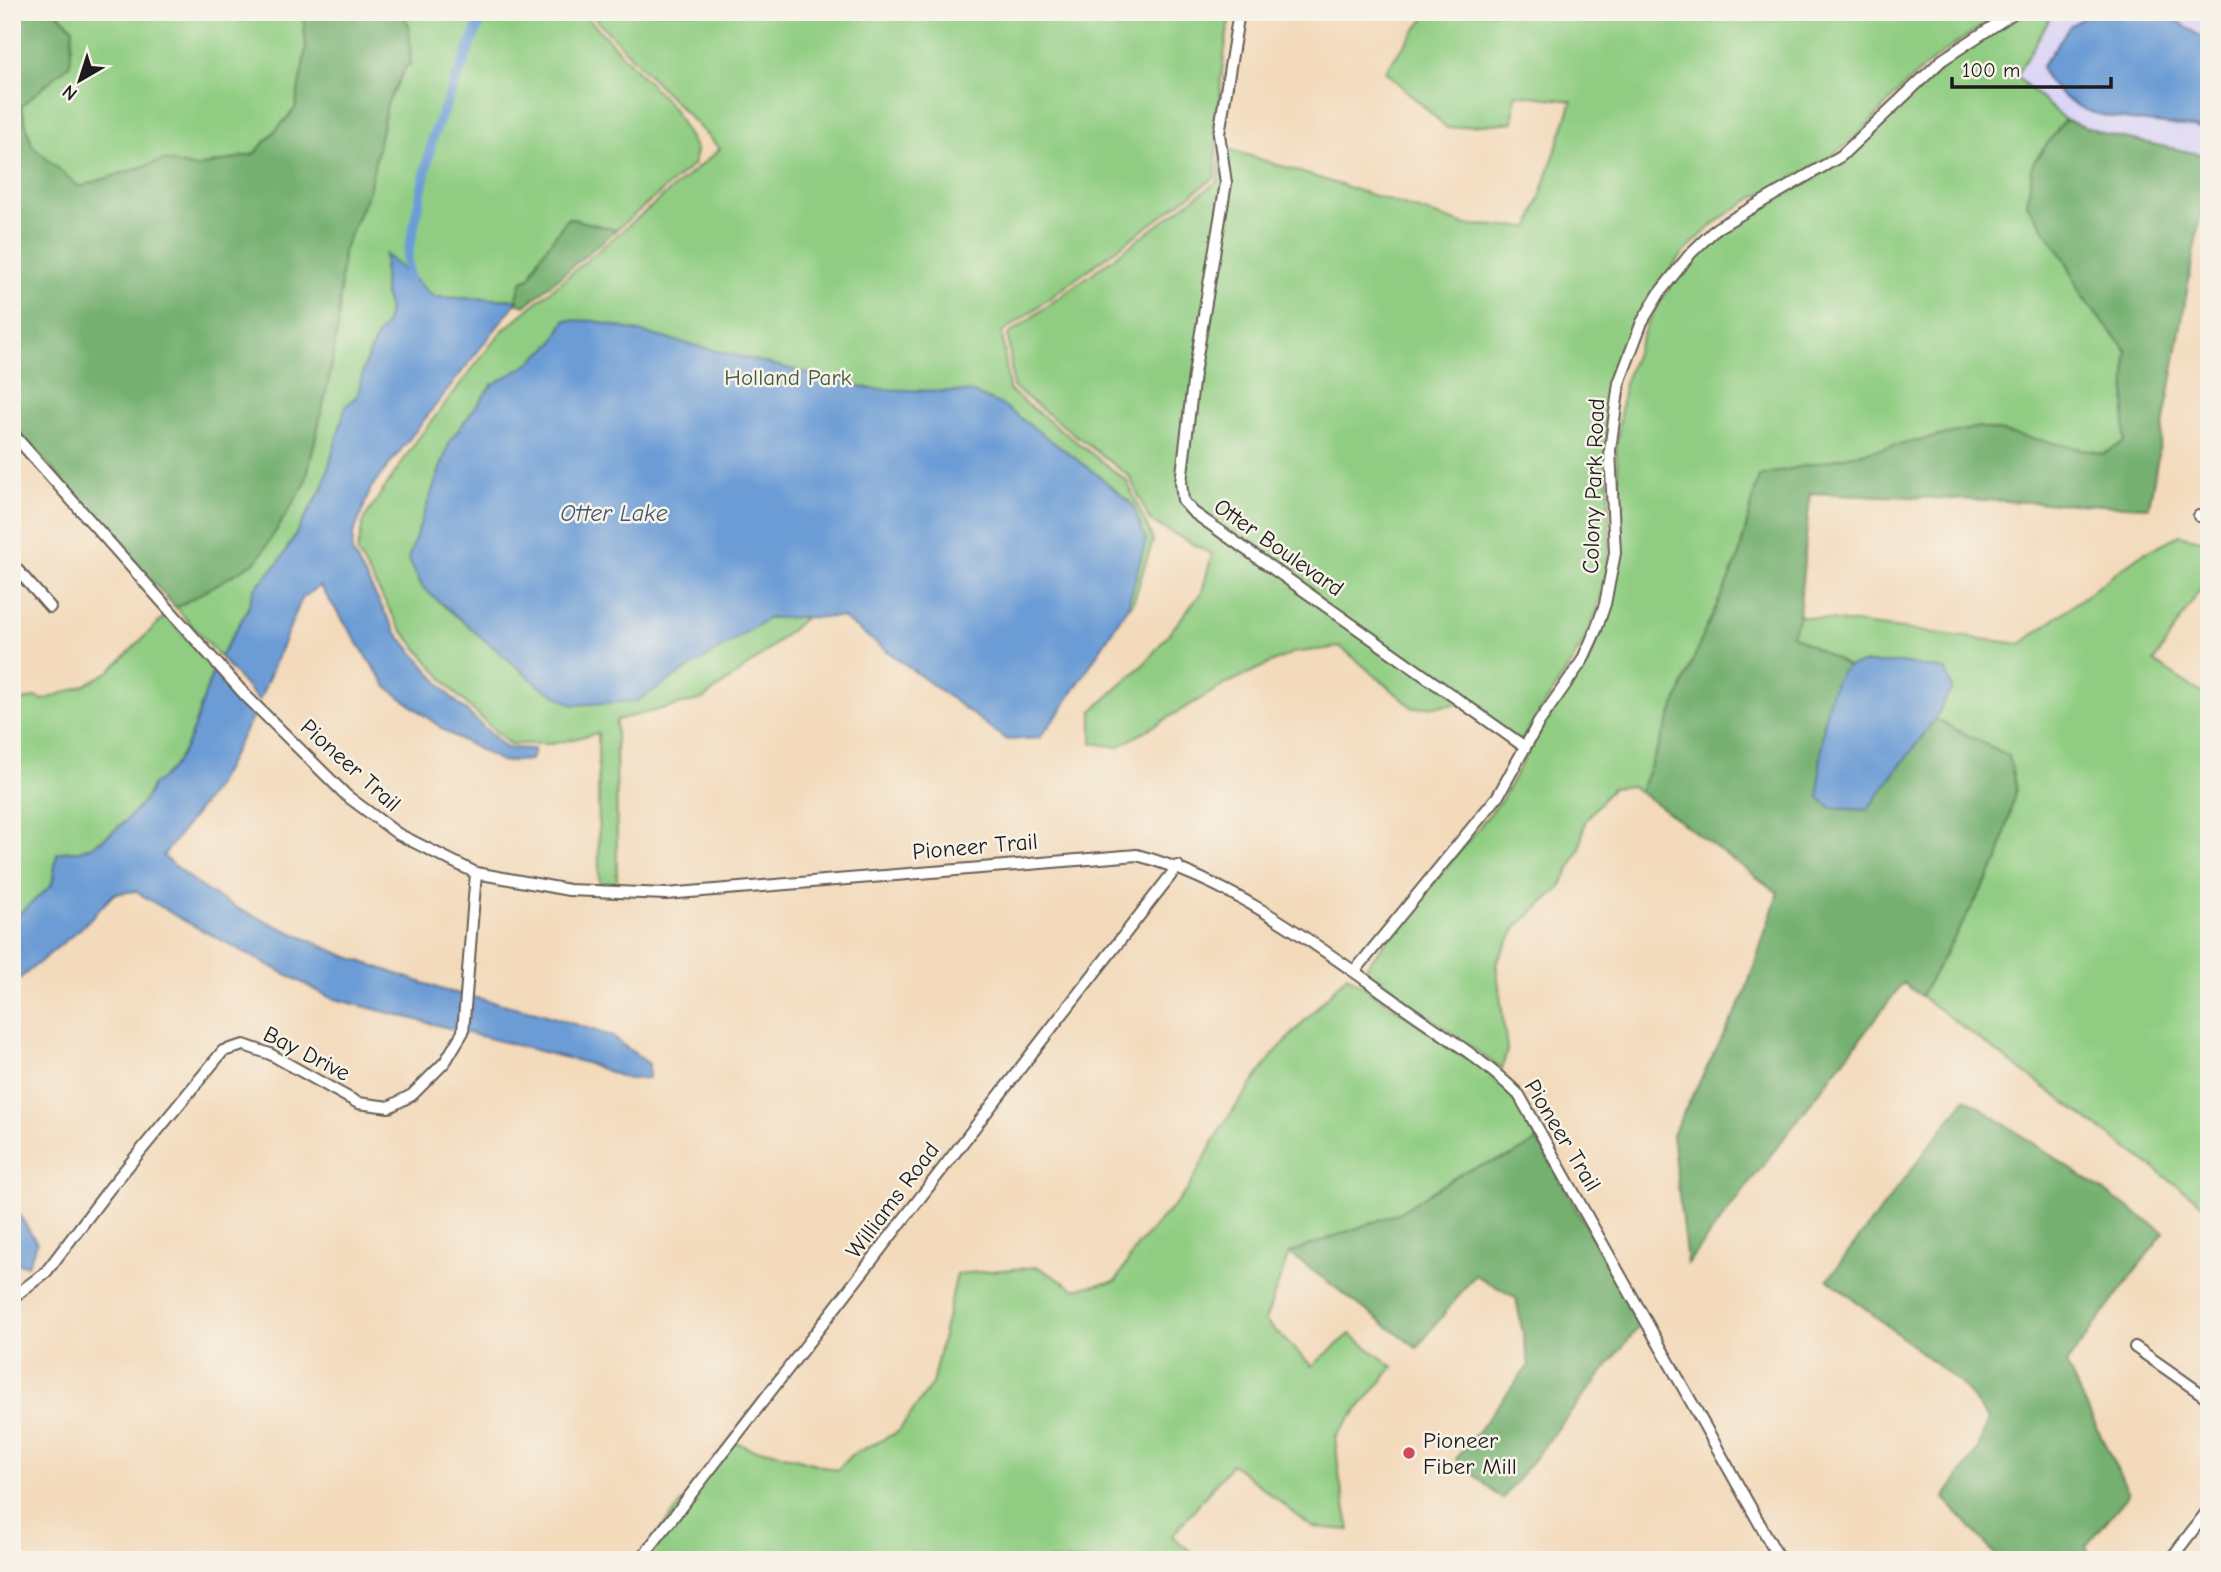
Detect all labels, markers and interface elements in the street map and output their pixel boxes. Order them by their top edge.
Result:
north arrow [46,46,116,116]
scale bar [1952,46,2111,90]
text: 100 m [1962,58,2020,82]
text: N [58,80,82,105]
park label: Holland Park [724,364,852,391]
street label: Colony Park Road [1577,398,1610,574]
street label: Otter Boulevard [1209,493,1349,602]
water label: Otter Lake [560,499,668,527]
street label: Pioneer Trail [295,713,406,817]
street label: Pioneer Trail [911,828,1039,865]
street label: Bay Drive [259,1020,355,1087]
street label: Pioneer Trail [1519,1074,1607,1196]
street label: Williams Road [840,1137,945,1264]
place label: Pioneer Fiber Mill [1423,1427,1517,1480]
marker: Pioneer Fiber Mill [1401,1445,1417,1461]

